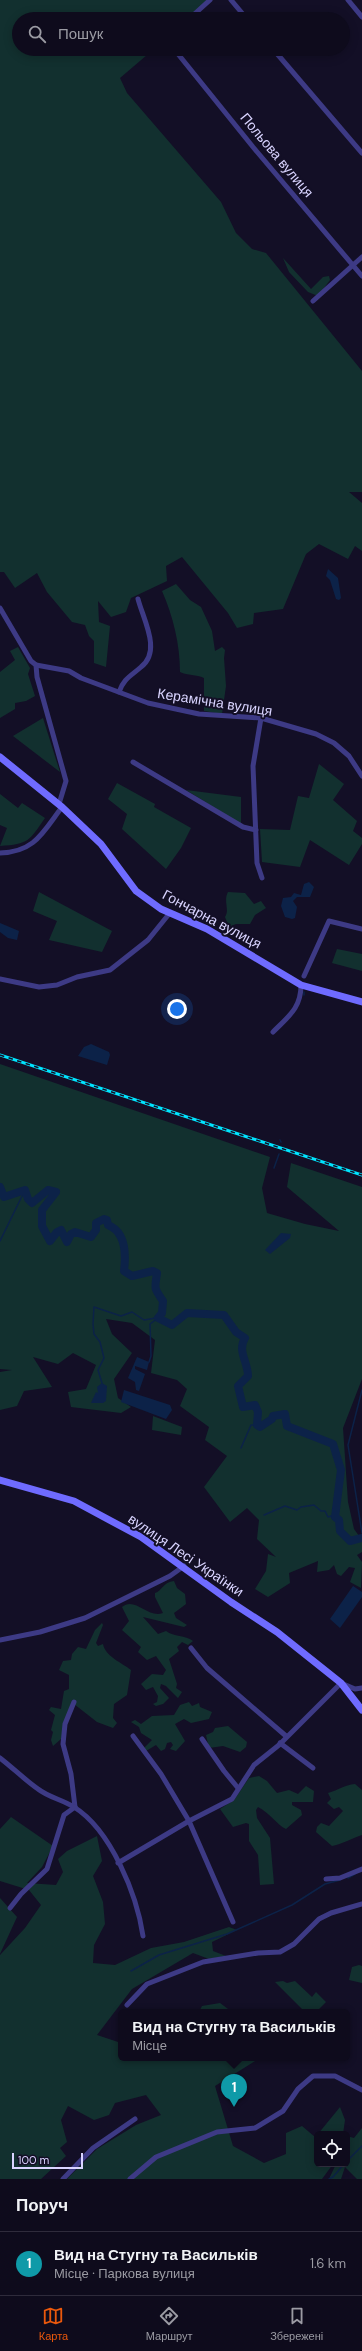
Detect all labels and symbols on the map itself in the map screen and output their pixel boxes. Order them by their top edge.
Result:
street label: Польова вулиця [236,109,318,201]
street label: Керамічна вулиця [156,684,274,720]
street label: Гончарна вулиця [159,885,265,953]
your location [167,999,187,1019]
street label: вулиця Лесі Українки [125,1510,247,1600]
pin: 1 [221,2074,247,2107]
scale bar [12,2151,83,2170]

